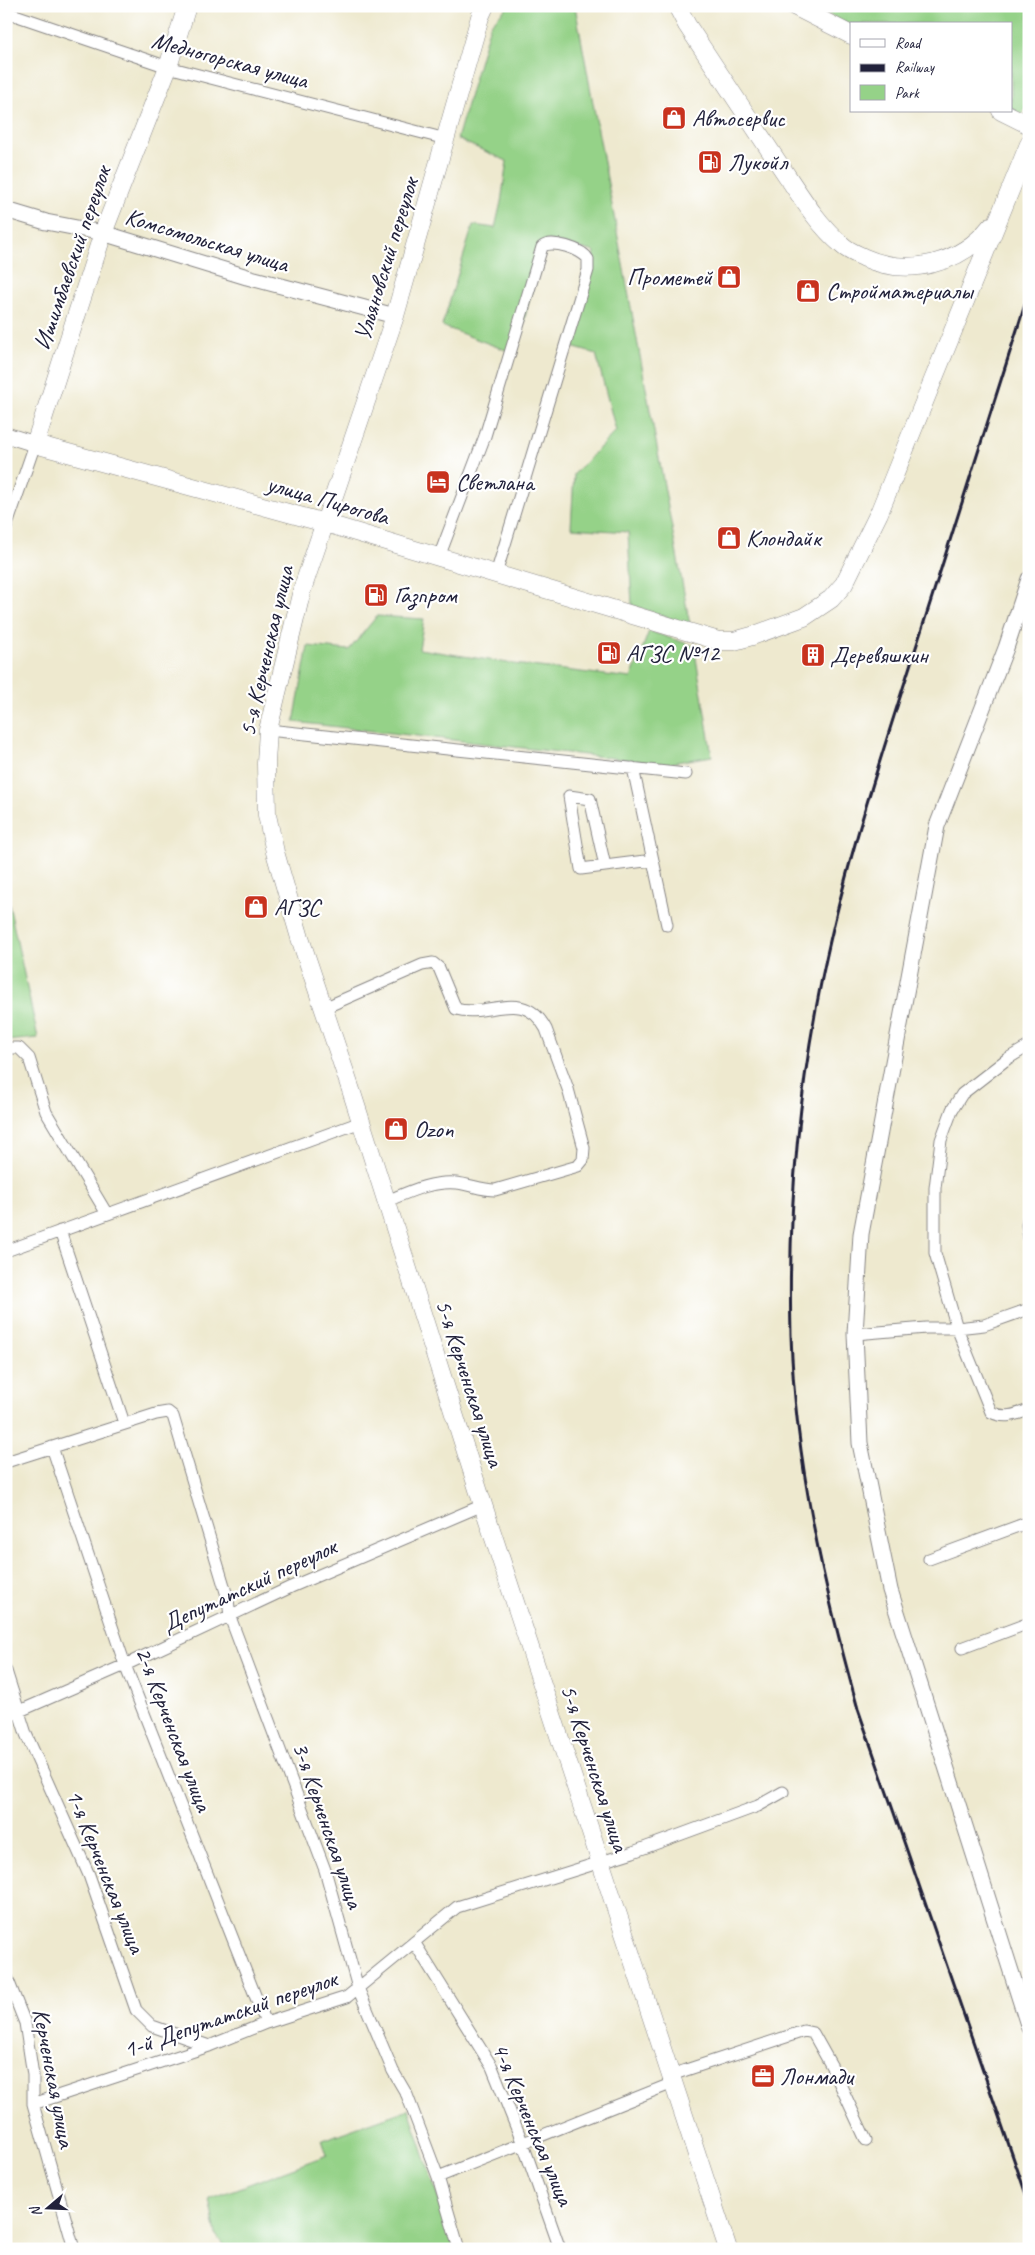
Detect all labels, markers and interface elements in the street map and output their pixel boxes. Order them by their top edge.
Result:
legend [850,22,1012,112]
street label: Медногорская улица [149,25,313,96]
text: Road [895,34,922,53]
text: Railway [895,58,936,77]
text: Park [895,84,920,103]
place label: Автосервис [692,103,786,133]
shop icon: Автосервис [661,105,687,131]
place label: Лукойл [728,147,789,177]
fuel station icon: Лукойл [697,149,723,175]
street label: Ишимбаевский переулок [27,160,118,354]
street label: Ульяновский переулок [347,172,426,344]
street label: Комсомольская улица [122,201,294,279]
place label: Прометей [627,262,714,292]
shop icon: Прометей [716,264,742,290]
place label: Стройматериалы [826,276,975,306]
shop icon: Стройматериалы [795,278,821,304]
place label: Светлана [456,467,536,497]
street label: улица Пирогова [262,468,394,532]
hotel icon: Светлана [425,469,451,495]
place label: Клондайк [746,523,823,553]
shop icon: Клондайк [716,525,742,551]
street label: 5-я Керченская улица [232,562,300,739]
place label: Газпром [394,580,458,611]
fuel station icon: Газпром [363,582,389,608]
place label: АГЗС №12 [626,638,721,668]
fuel station icon: АГЗС №12 [596,640,622,666]
place label: Деревяшкин [830,640,929,670]
building icon: Деревяшкин [800,642,826,668]
place label: АГЗС [274,892,322,922]
shop icon: АГЗС [243,894,269,920]
place label: Ozon [414,1114,454,1144]
shop icon: Ozon [383,1116,409,1142]
street label: 5-я Керченская улица [429,1296,512,1472]
street label: Депутатский переулок [157,1531,343,1639]
street label: 2-я Керченская улица [129,1642,220,1817]
street label: 5-я Керченская улица [554,1681,637,1857]
street label: 3-я Керченская улица [286,1738,371,1913]
street label: 1-я Керченская улица [60,1785,153,1959]
street label: 1-й Депутатский переулок [119,1963,343,2065]
street label: Керченская улица [26,2006,82,2152]
street label: 4-я Керченская улица [485,2038,581,2211]
place label: Лонмади [780,2061,855,2091]
office icon: Лонмади [750,2063,776,2089]
north arrow [22,2182,72,2232]
text: N [26,2203,46,2219]

